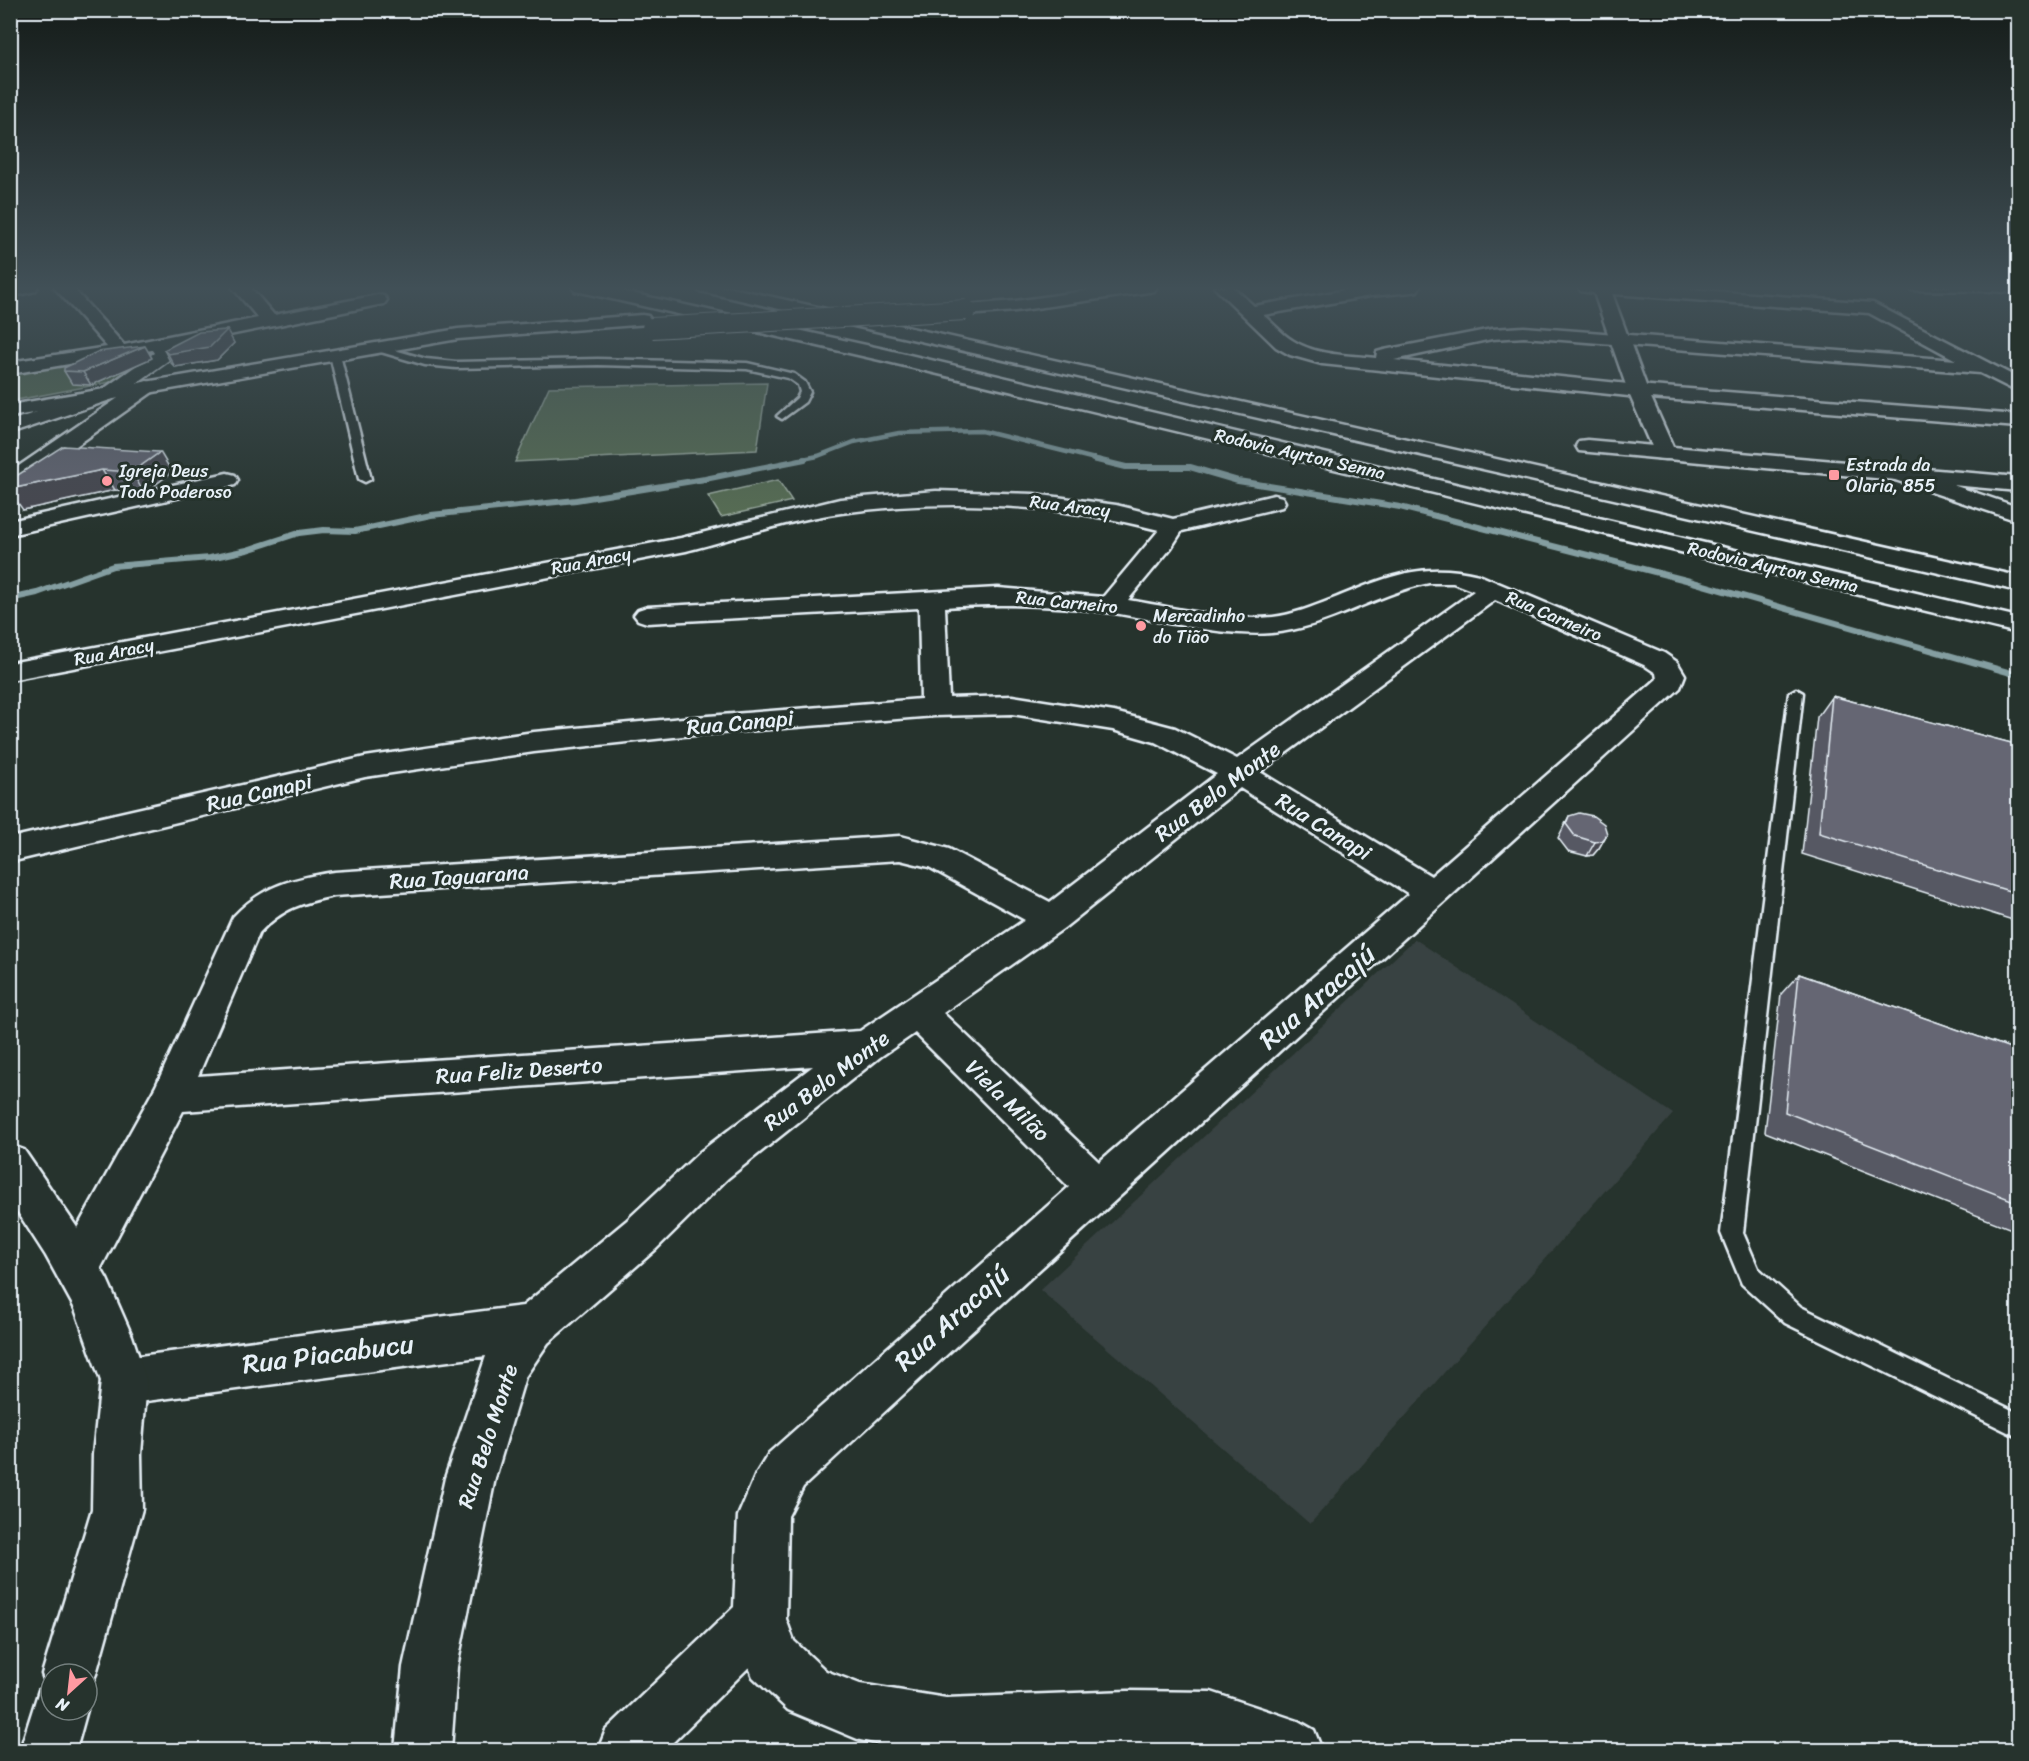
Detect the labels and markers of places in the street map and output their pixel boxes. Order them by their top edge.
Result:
place label: Estrada da Olaria, 855 [1846,449,1936,502]
place label: Igreja Deus Todo Poderoso [118,455,232,508]
marker: Estrada da Olaria, 855 [1827,468,1841,482]
marker: Igreja Deus Todo Poderoso [100,474,114,488]
place label: Mercadinho do Tião [1153,600,1245,653]
marker: Mercadinho do Tião [1134,619,1148,633]

